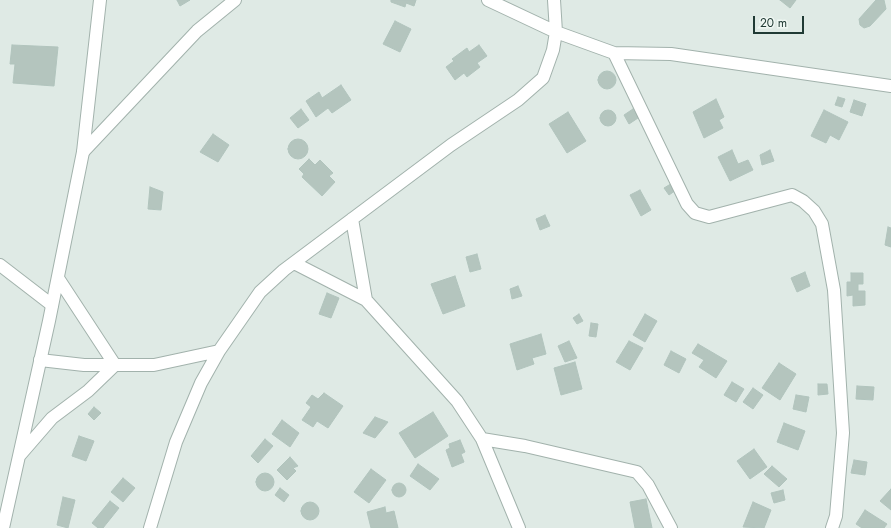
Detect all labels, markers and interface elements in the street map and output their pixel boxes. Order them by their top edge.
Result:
scale bar [755,8,806,34]
text: 20 m [760,14,787,32]

